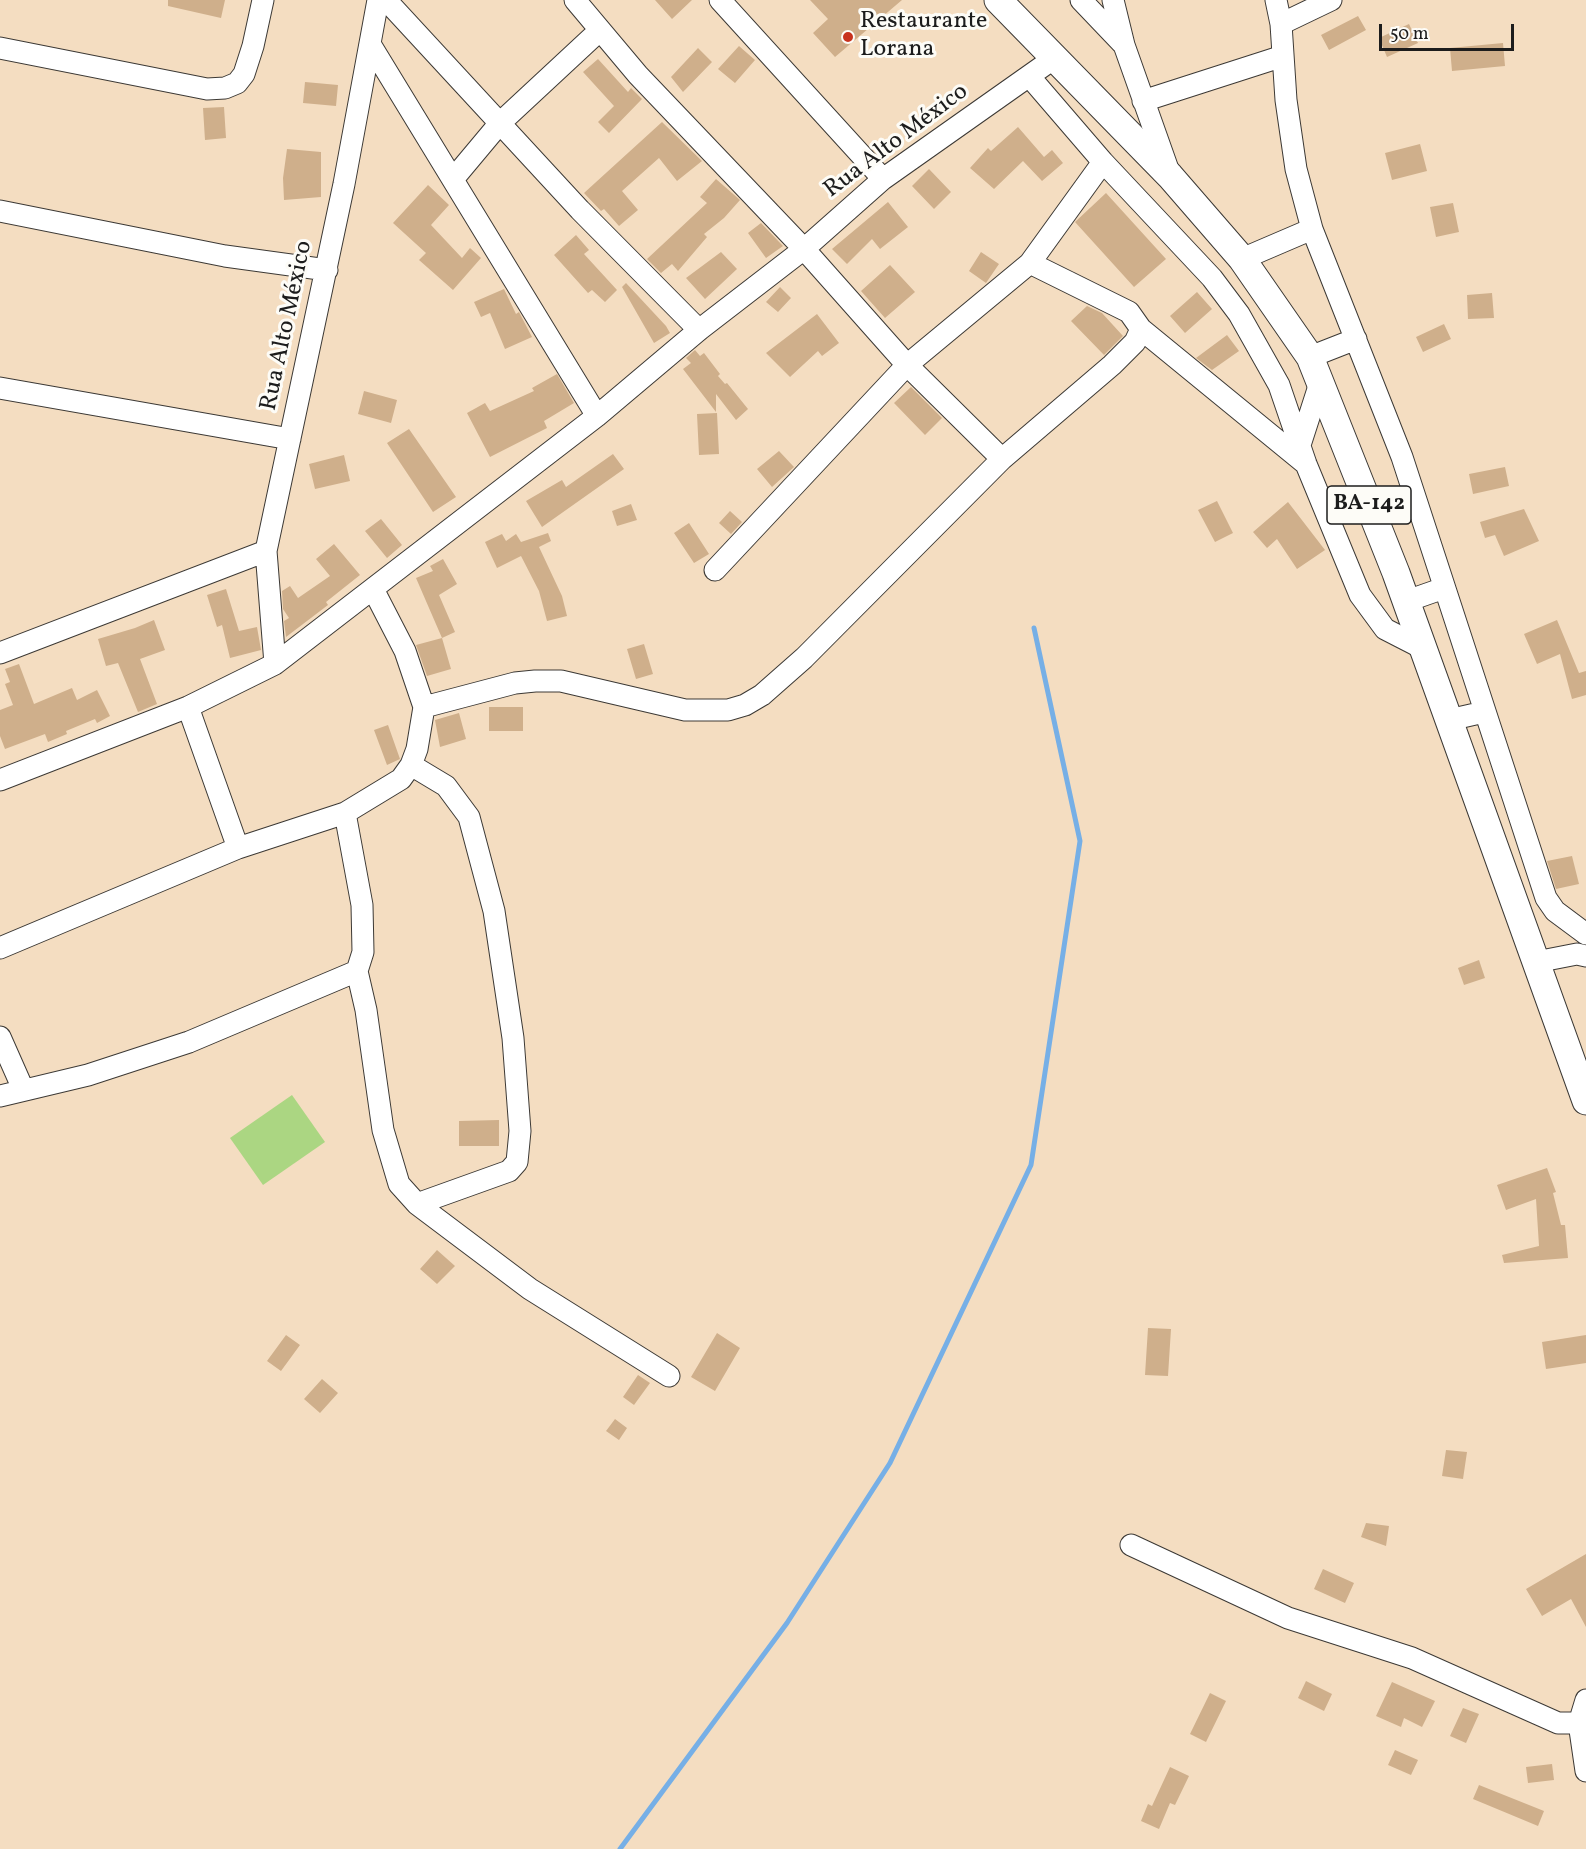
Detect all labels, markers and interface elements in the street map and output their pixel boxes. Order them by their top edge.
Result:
place label: Restaurante Lorana [860,9,987,65]
scale bar [1382,12,1517,50]
text: 50 m [1390,22,1429,47]
marker: Restaurante Lorana [841,30,855,44]
street label: Rua Alto México [819,78,975,206]
street label: Rua Alto México [256,238,320,414]
road number: BA-142 [1327,486,1411,524]

